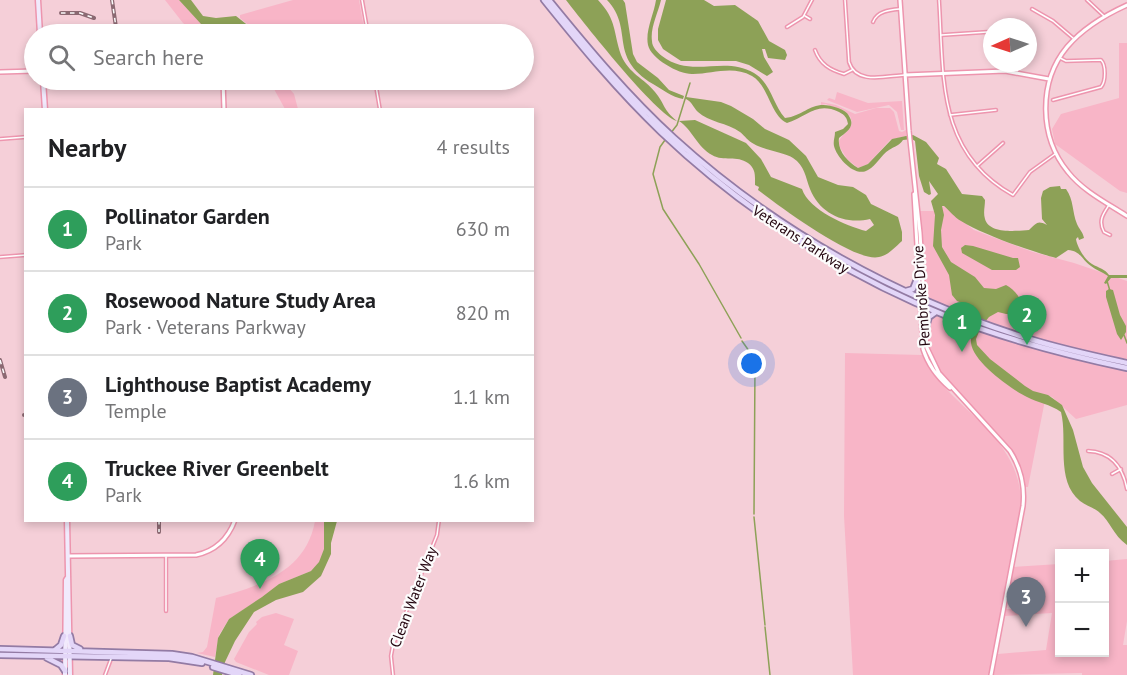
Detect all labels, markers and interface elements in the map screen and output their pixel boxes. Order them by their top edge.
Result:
north arrow [983,18,1037,72]
search box [24,24,534,90]
icon: search [45,41,78,74]
text: Search here [93,43,204,71]
text: Nearby [48,131,126,164]
text: 4 results [437,134,510,160]
street label: Veterans Parkway [748,200,853,277]
text: Pollinator Garden [105,202,270,230]
text: 1 [62,216,73,242]
text: 630 m [456,216,510,242]
text: Park [105,230,142,256]
street label: Pembroke Drive [908,245,934,347]
text: Rosewood Nature Study Area [105,286,376,314]
pin: 2 [1008,296,1046,345]
text: 2 [62,300,73,326]
text: 820 m [456,300,510,326]
pin: 1 [942,302,982,352]
text: Park · Veterans Parkway [105,314,306,340]
your location [737,349,766,378]
text: Lighthouse Baptist Academy [105,370,371,398]
text: 3 [62,384,73,410]
text: 1.1 km [453,384,510,410]
text: Temple [105,398,167,424]
text: Truckee River Greenbelt [105,454,329,482]
text: 4 [62,468,73,494]
text: 1.6 km [453,468,510,494]
text: Park [105,482,142,508]
pin: 4 [240,540,280,589]
street label: Clean Water Way [385,544,441,650]
map controls [1055,549,1109,657]
button: + [1055,549,1109,603]
pin: 3 [1006,578,1046,627]
button: − [1055,603,1109,657]

